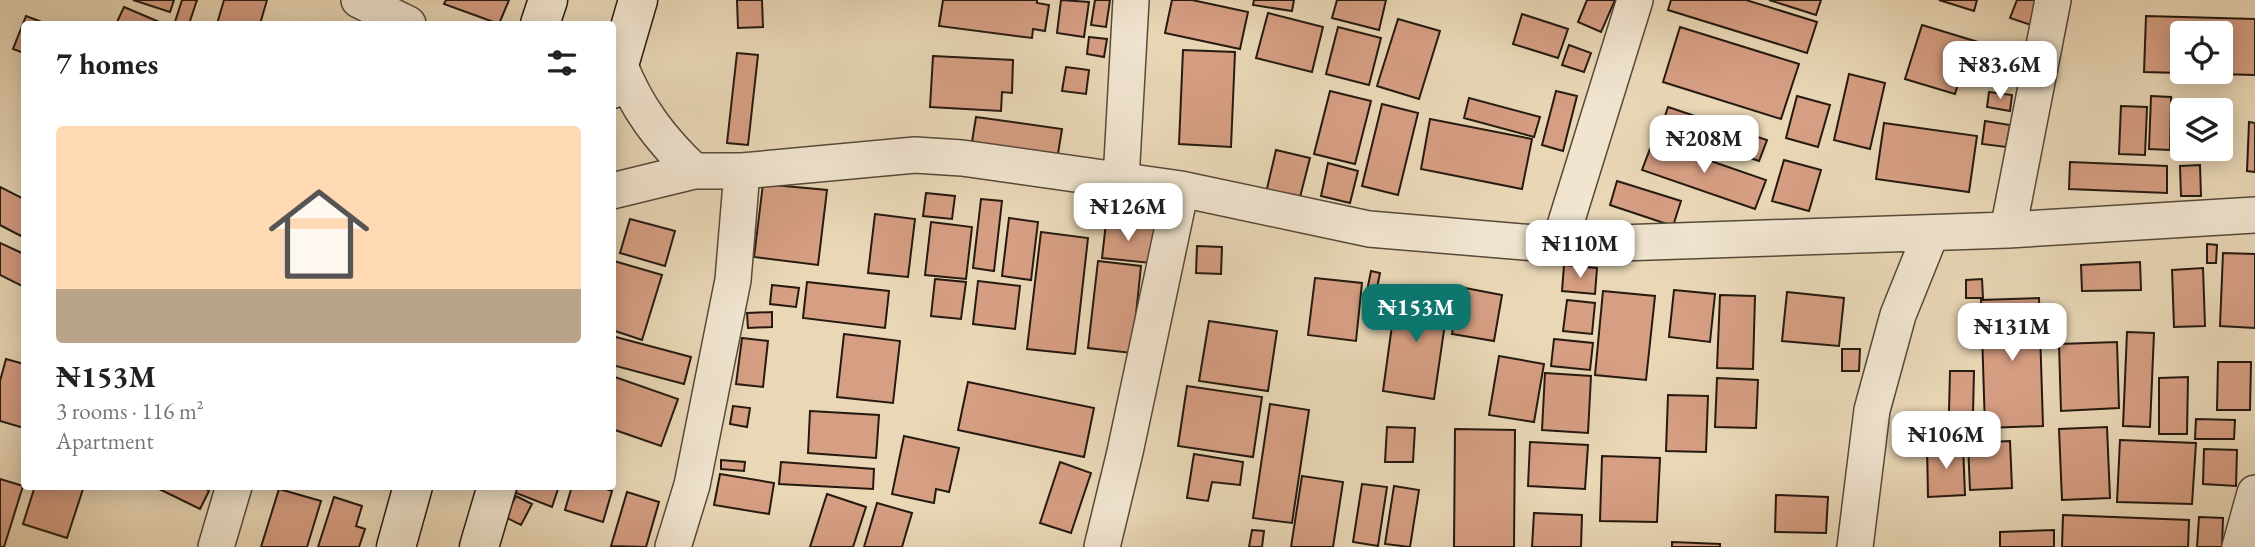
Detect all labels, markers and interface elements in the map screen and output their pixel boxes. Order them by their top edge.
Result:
map controls [2170,21,2233,161]
button: locate [2170,21,2233,84]
pin: ₦83.6M [1943,42,2057,101]
text: 7 homes [56,44,158,83]
icon: filters [543,44,581,82]
text: ₦83.6M [1959,49,2041,79]
button: layers [2170,98,2233,161]
pin: ₦208M [1655,116,1753,175]
text: ₦208M [1666,123,1742,153]
icon: home [256,171,382,297]
pin: ₦126M [1079,184,1177,243]
text: ₦126M [1090,191,1166,221]
pin: ₦110M [1531,220,1629,280]
text: ₦110M [1542,228,1618,258]
pin: ₦153M [1367,284,1465,344]
text: ₦153M [1378,292,1454,322]
pin: ₦131M [1963,304,2061,363]
text: ₦131M [1974,311,2050,341]
text: ₦153M [56,357,156,396]
text: 3 rooms · 116 m² [56,396,204,426]
pin: ₦106M [1897,412,1995,471]
text: ₦106M [1908,419,1984,449]
text: Apartment [56,426,154,456]

